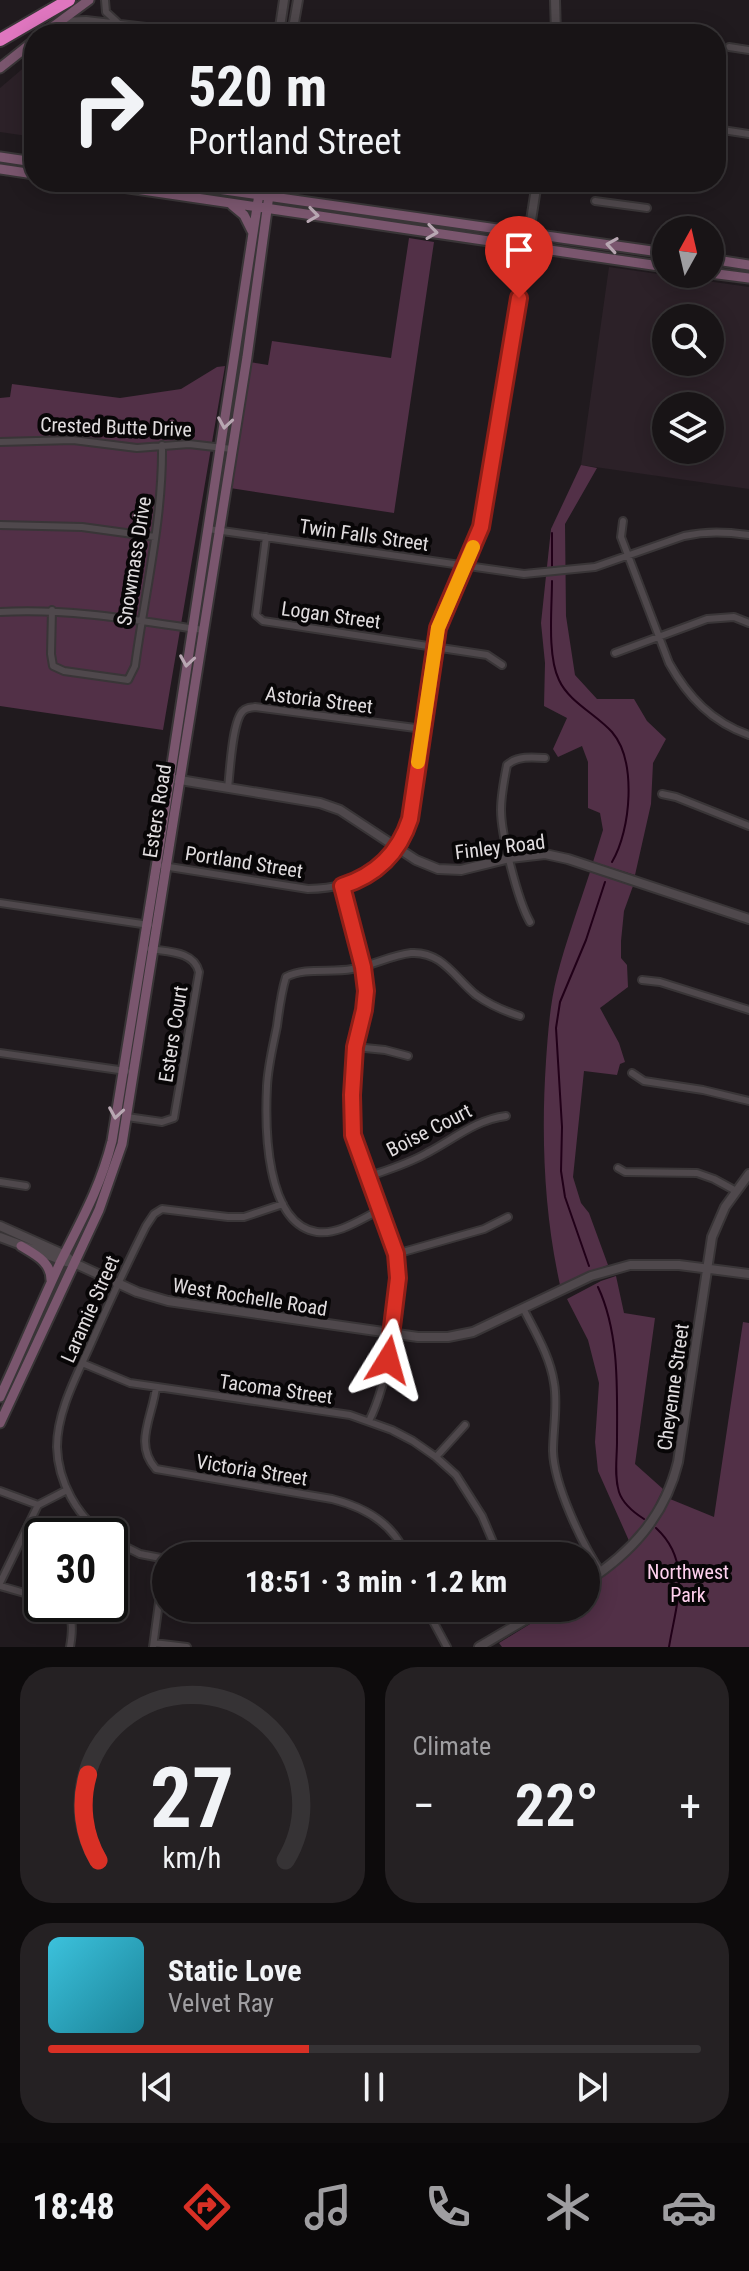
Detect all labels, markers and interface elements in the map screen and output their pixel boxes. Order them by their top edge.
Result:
text: 520 m [188,54,327,120]
icon: right [56,56,160,160]
text: Portland Street [188,121,402,163]
one-way arrow [306,206,319,223]
pin [485,216,553,298]
north arrow [652,216,724,288]
map controls [652,216,724,464]
one-way arrow [425,223,439,240]
icon: arrive [497,228,541,272]
one-way arrow [605,237,619,254]
button: search [652,304,724,376]
button: layers [652,392,724,464]
street label: Crested Butte Drive [40,412,192,442]
one-way arrow [217,416,234,430]
street label: Snowmass Drive [112,495,156,627]
street label: Twin Falls Street [298,514,430,556]
street label: Logan Street [280,596,382,634]
one-way arrow [179,654,196,668]
street label: Astoria Street [264,681,374,719]
street label: Esters Road [138,763,176,859]
street label: Finley Road [453,830,547,864]
street label: Portland Street [183,841,305,883]
street label: Esters Court [154,984,193,1084]
street label: Boise Court [382,1098,476,1162]
one-way arrow [109,1106,126,1120]
street label: Laramie Street [56,1252,124,1366]
street label: West Rochelle Road [171,1273,329,1321]
position arrow [346,1318,430,1402]
street label: Cheyenne Street [652,1322,694,1452]
street label: Tacoma Street [218,1369,334,1409]
street label: Victoria Street [195,1449,310,1491]
speed limit sign: 30 [24,1518,128,1622]
park label: Northwest Park [647,1560,729,1607]
text: 18:51 · 3 min · 1.2 km [245,1564,507,1599]
text: Climate [413,1731,491,1761]
text: 27 [150,1750,234,1847]
text: 22° [515,1770,599,1841]
text: − [413,1780,435,1832]
text: + [679,1780,701,1832]
text: km/h [163,1841,222,1875]
text: Static Love [168,1953,302,1988]
text: Velvet Ray [168,1988,274,2018]
icon: previous [135,2065,179,2109]
icon: pause [352,2065,396,2109]
icon: next [570,2065,614,2109]
icon: directions [179,2179,235,2235]
icon: music [300,2179,356,2235]
icon: phone [420,2179,476,2235]
icon: climate [540,2179,596,2235]
icon: car [661,2179,717,2235]
text: 18:48 [32,2186,115,2228]

